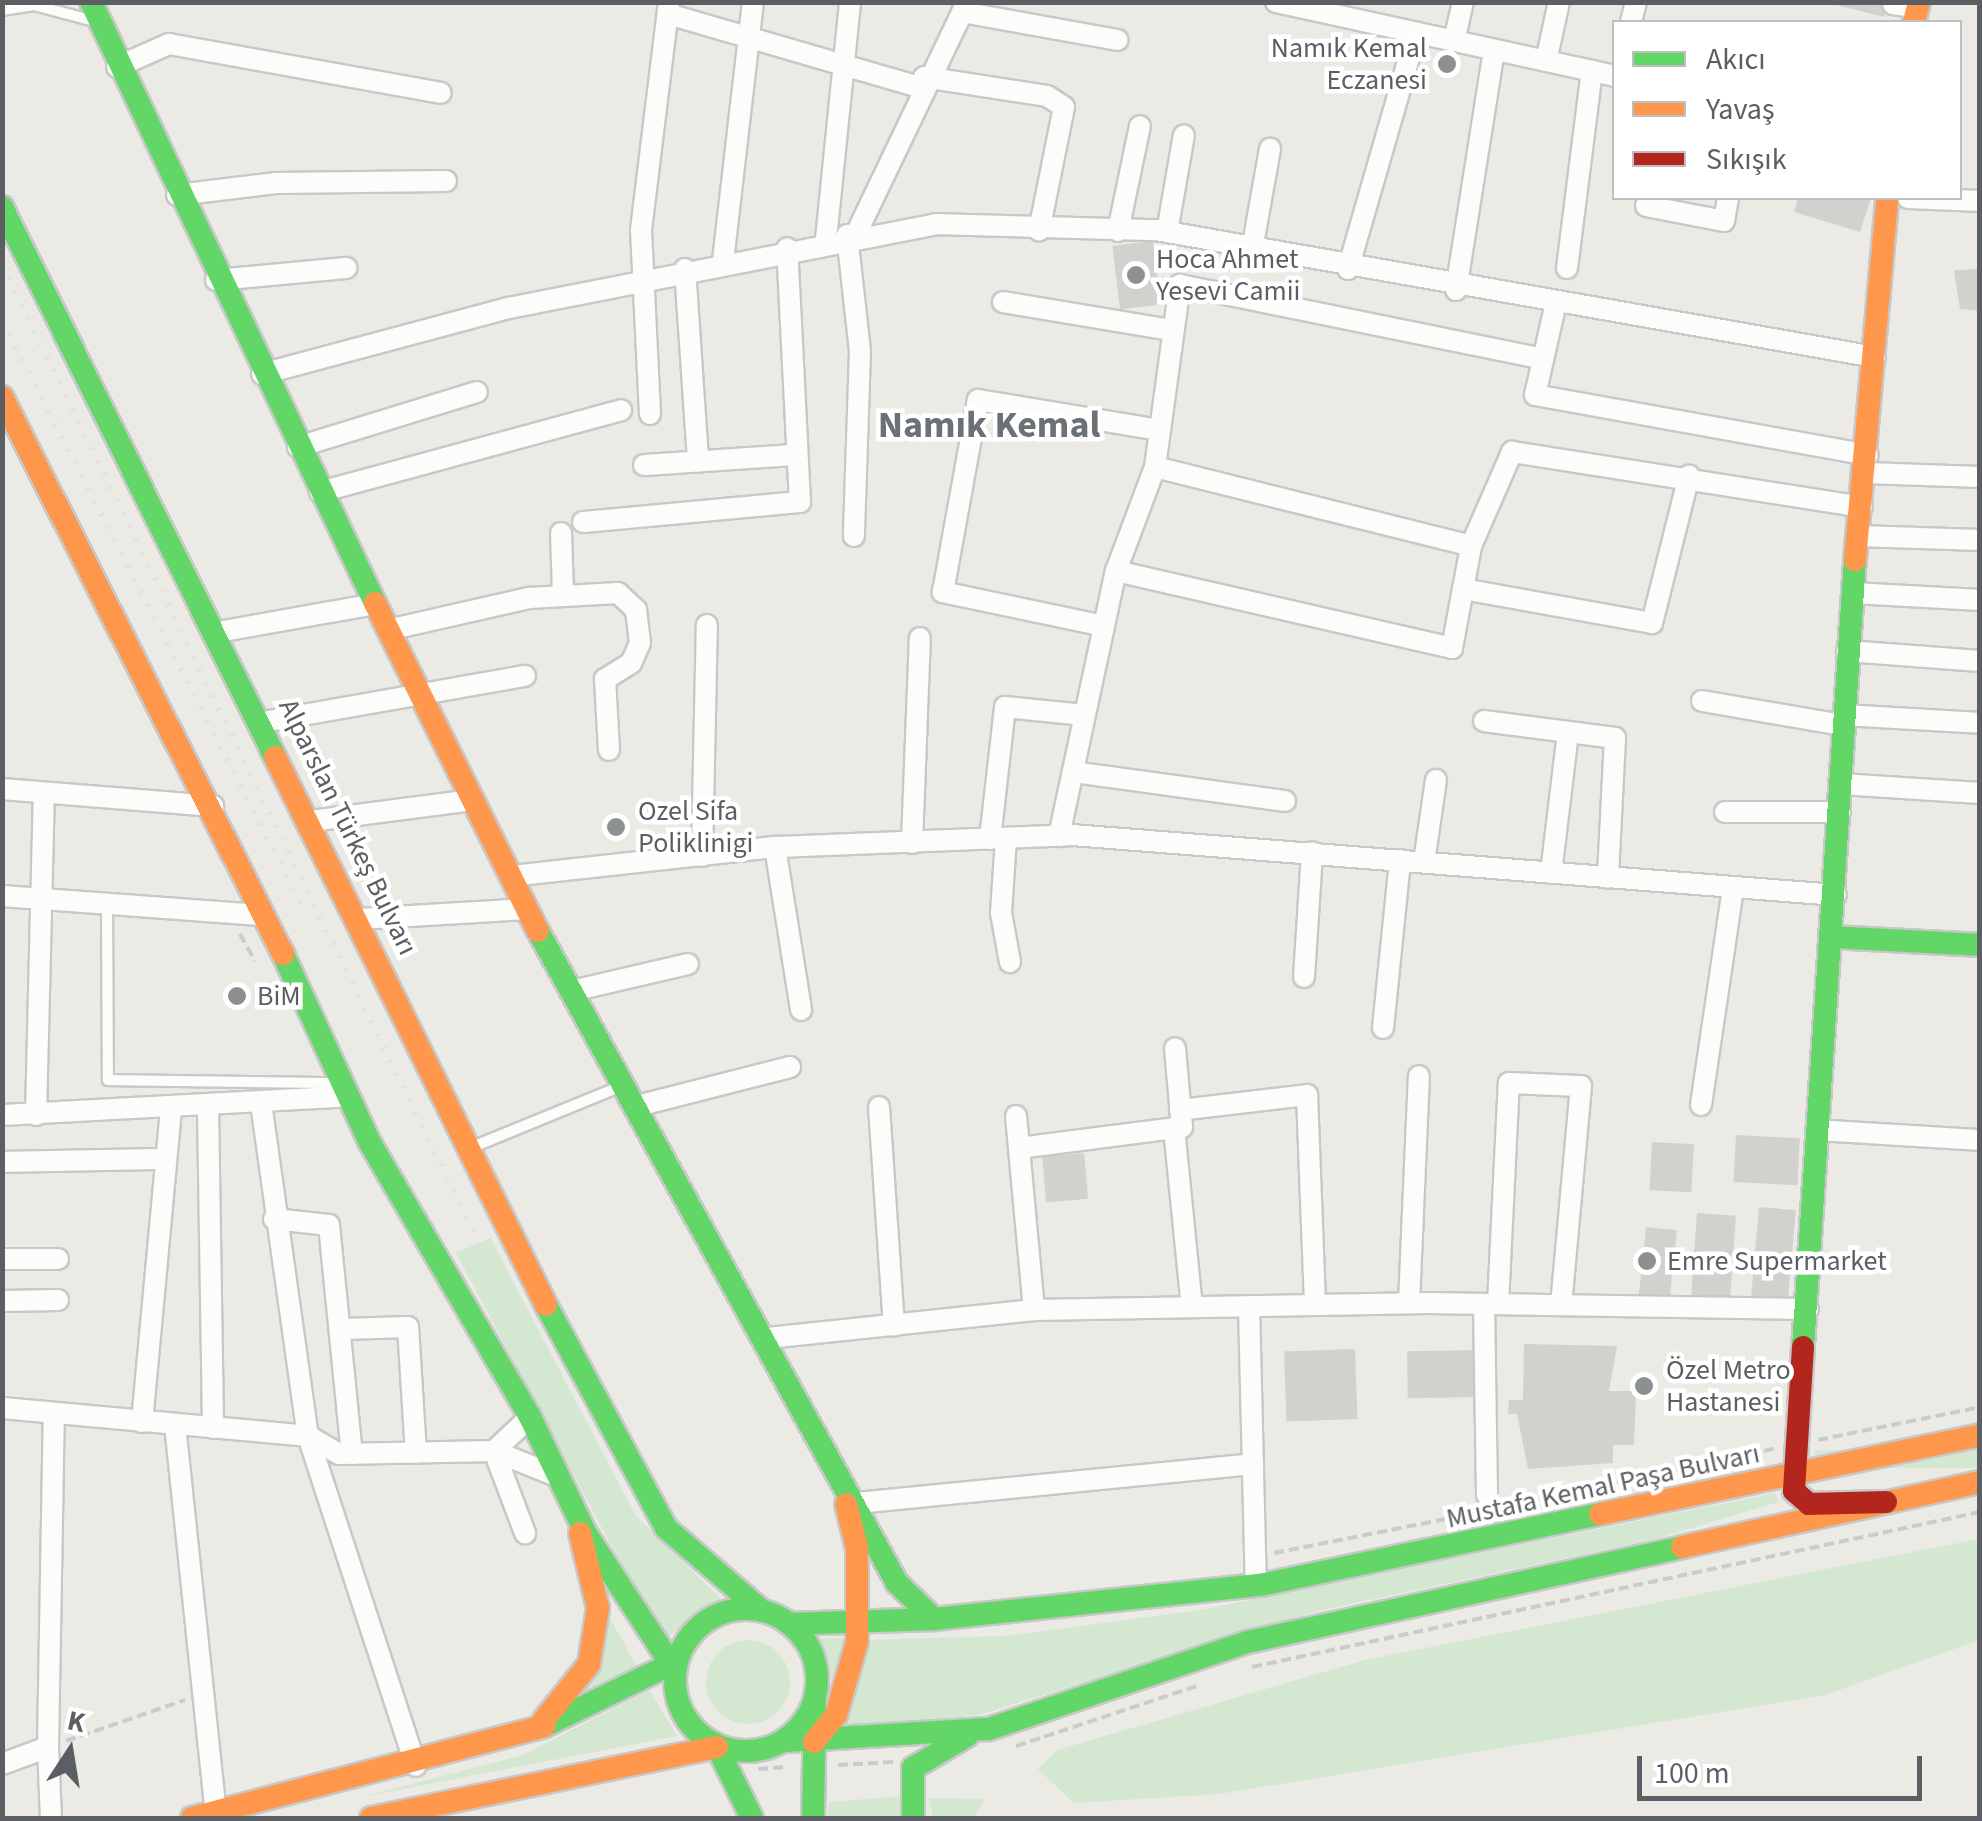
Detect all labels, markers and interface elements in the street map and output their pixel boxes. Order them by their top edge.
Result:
legend [1612,20,1962,200]
place label: Namık Kemal Eczanesi [1271,31,1427,97]
text: Akıcı [1706,38,1766,81]
marker: Namık Kemal Eczanesi [1436,53,1458,75]
text: Yavaş [1706,88,1774,131]
text: Sıkışık [1706,138,1787,181]
place label: Hoca Ahmet Yesevi Camii [1156,242,1300,308]
marker: Hoca Ahmet Yesevi Camii [1125,264,1147,286]
district label: Namık Kemal [878,403,1100,449]
street label: Alparslan Türkeş Bulvarı [271,694,425,960]
place label: Ozel Sifa Poliklinigi [638,794,753,860]
marker: Ozel Sifa Poliklinigi [603,814,629,840]
place label: BiM [257,979,301,1013]
marker: BiM [226,985,248,1007]
place label: Emre Supermarket [1667,1244,1887,1278]
marker: Emre Supermarket [1636,1250,1658,1272]
place label: Özel Metro Hastanesi [1666,1353,1791,1419]
marker: Özel Metro Hastanesi [1631,1373,1657,1399]
street label: Mustafa Kemal Paşa Bulvarı [1443,1436,1763,1536]
text: K [64,1700,89,1743]
north arrow [20,1701,120,1801]
scale bar [1642,1736,1927,1798]
text: 100 m [1654,1752,1730,1795]

